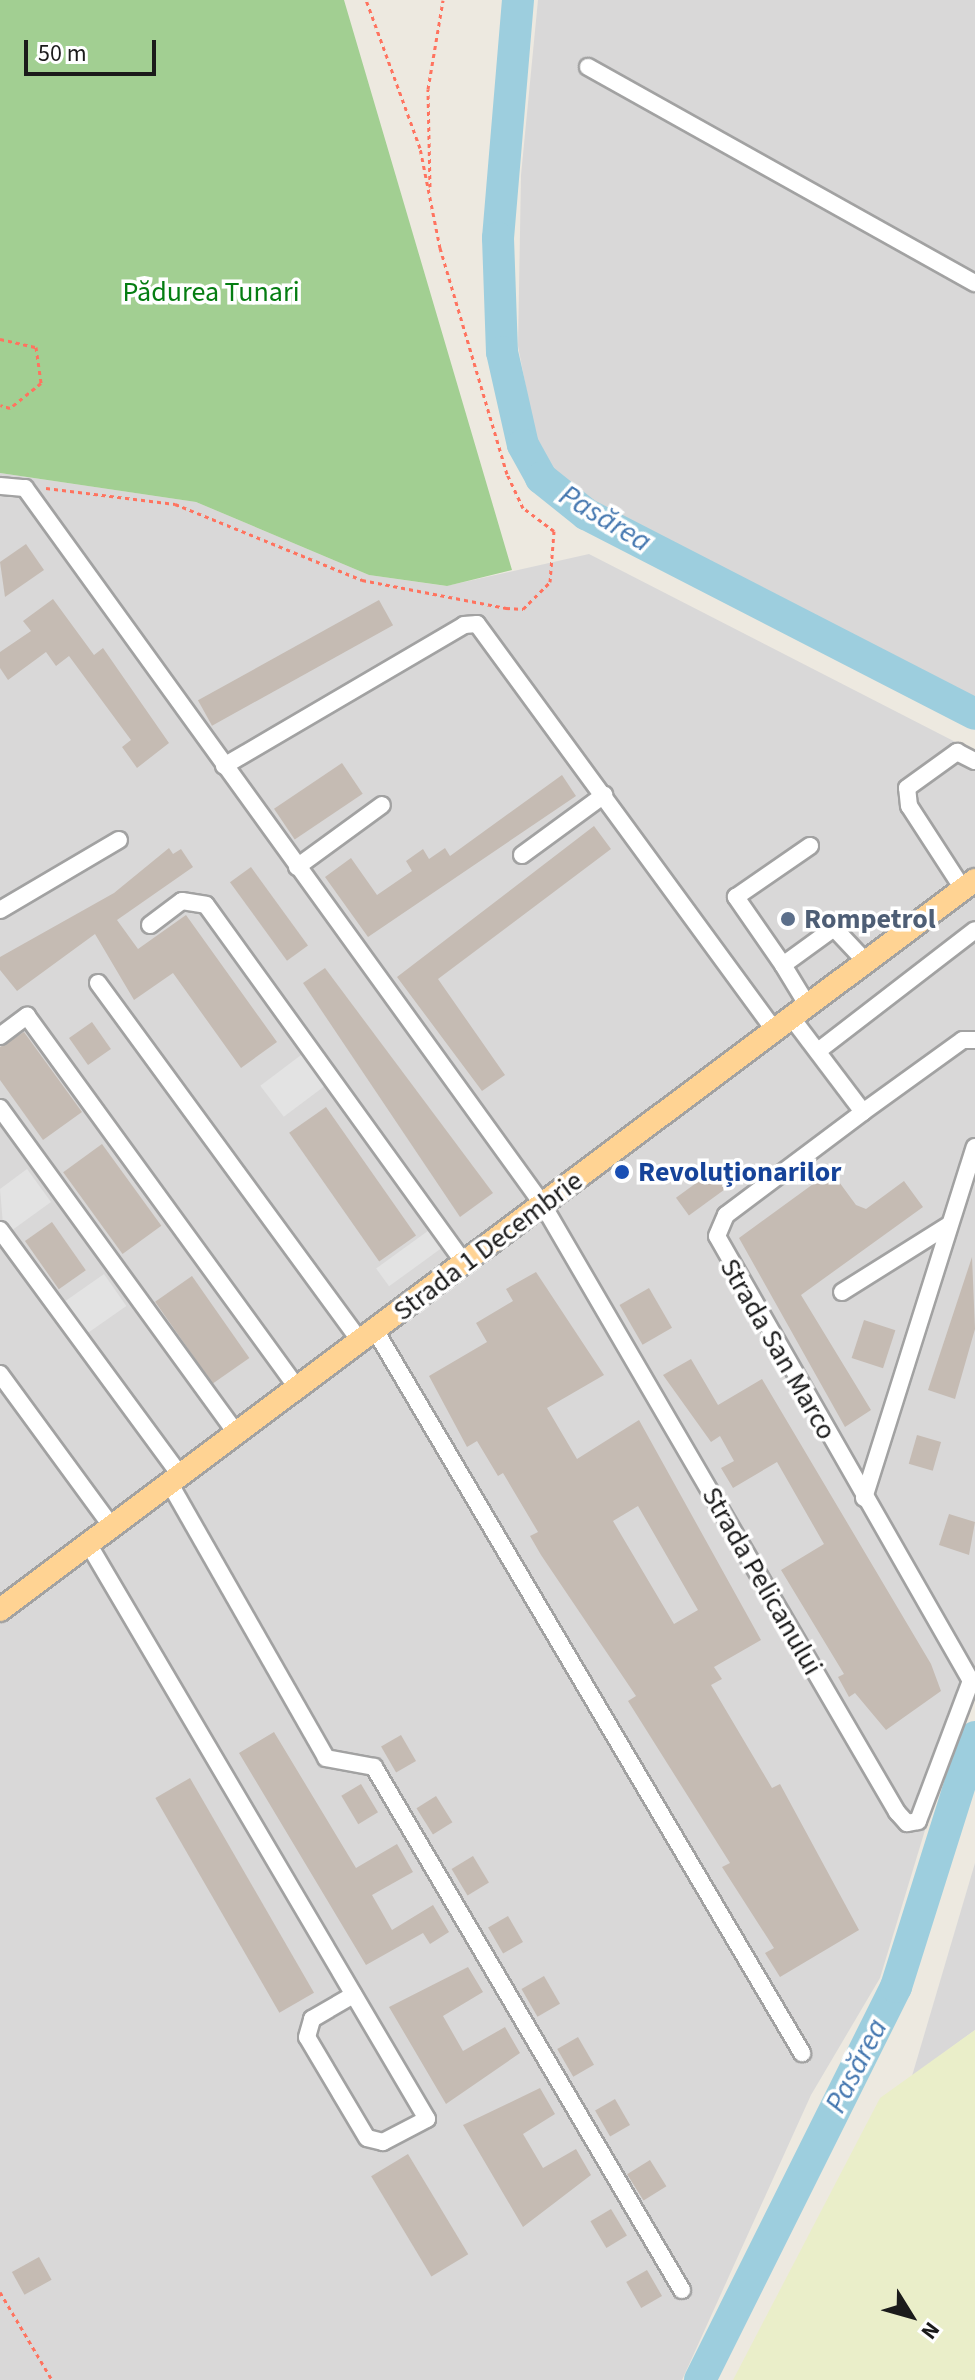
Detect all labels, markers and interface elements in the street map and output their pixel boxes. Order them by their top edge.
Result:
scale bar [28,24,160,74]
text: 50 m [38,36,87,71]
park label: Pădurea Tunari [122,275,300,309]
water label: Pasărea [553,478,657,560]
place label: Rompetrol [804,902,936,936]
marker: Rompetrol [779,910,797,928]
place label: Revoluționarilor [638,1155,841,1189]
marker: Revoluționarilor [613,1163,631,1181]
street label: Strada 1 Decembrie [387,1164,589,1328]
street label: Strada San Marco [713,1253,843,1445]
street label: Strada Pelicanului [695,1481,829,1681]
water label: Pasărea [818,2013,896,2119]
north arrow [871,2276,951,2356]
text: N [913,2315,947,2346]

